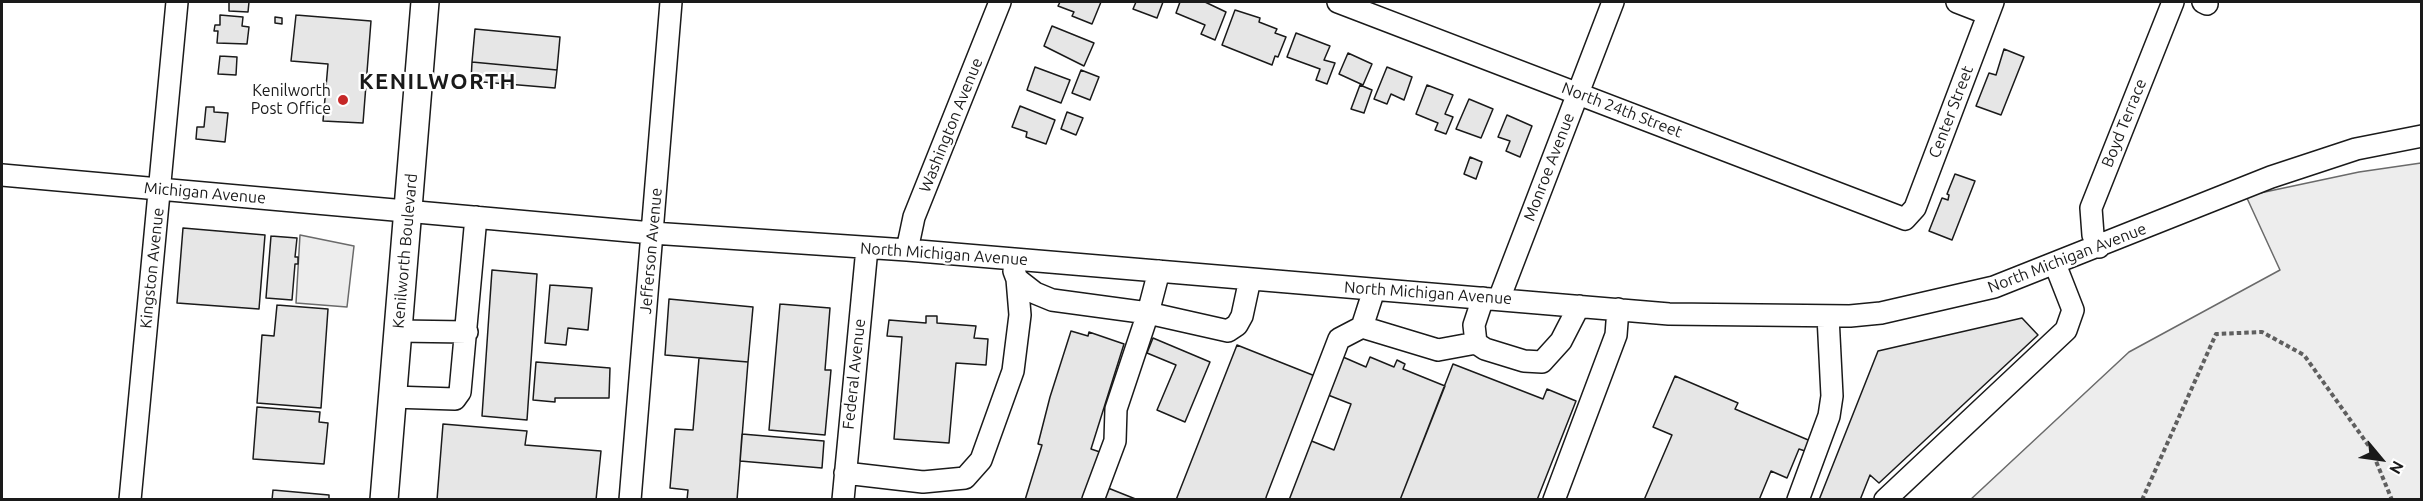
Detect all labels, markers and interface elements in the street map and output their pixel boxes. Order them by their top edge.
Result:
street label: Washington Avenue [915,55,987,195]
street label: Center Street [1925,63,1977,161]
district label: KENILWORTH [359,69,517,95]
street label: Boyd Terrace [2098,76,2150,170]
street label: North 24th Street [1559,78,1685,142]
place label: Kenilworth Post Office [251,81,331,119]
marker: Kenilworth Post Office [336,93,350,107]
street label: Monroe Avenue [1520,110,1578,224]
street label: Kenilworth Boulevard [389,173,421,329]
street label: Michigan Avenue [143,178,267,208]
street label: Jefferson Avenue [636,187,666,315]
street label: Kingston Avenue [136,207,168,329]
street label: North Michigan Avenue [1985,219,2149,297]
street label: North Michigan Avenue [859,239,1029,269]
street label: North Michigan Avenue [1343,278,1513,308]
street label: Federal Avenue [839,318,869,430]
north arrow [2351,429,2411,489]
text: N [2386,458,2408,477]

